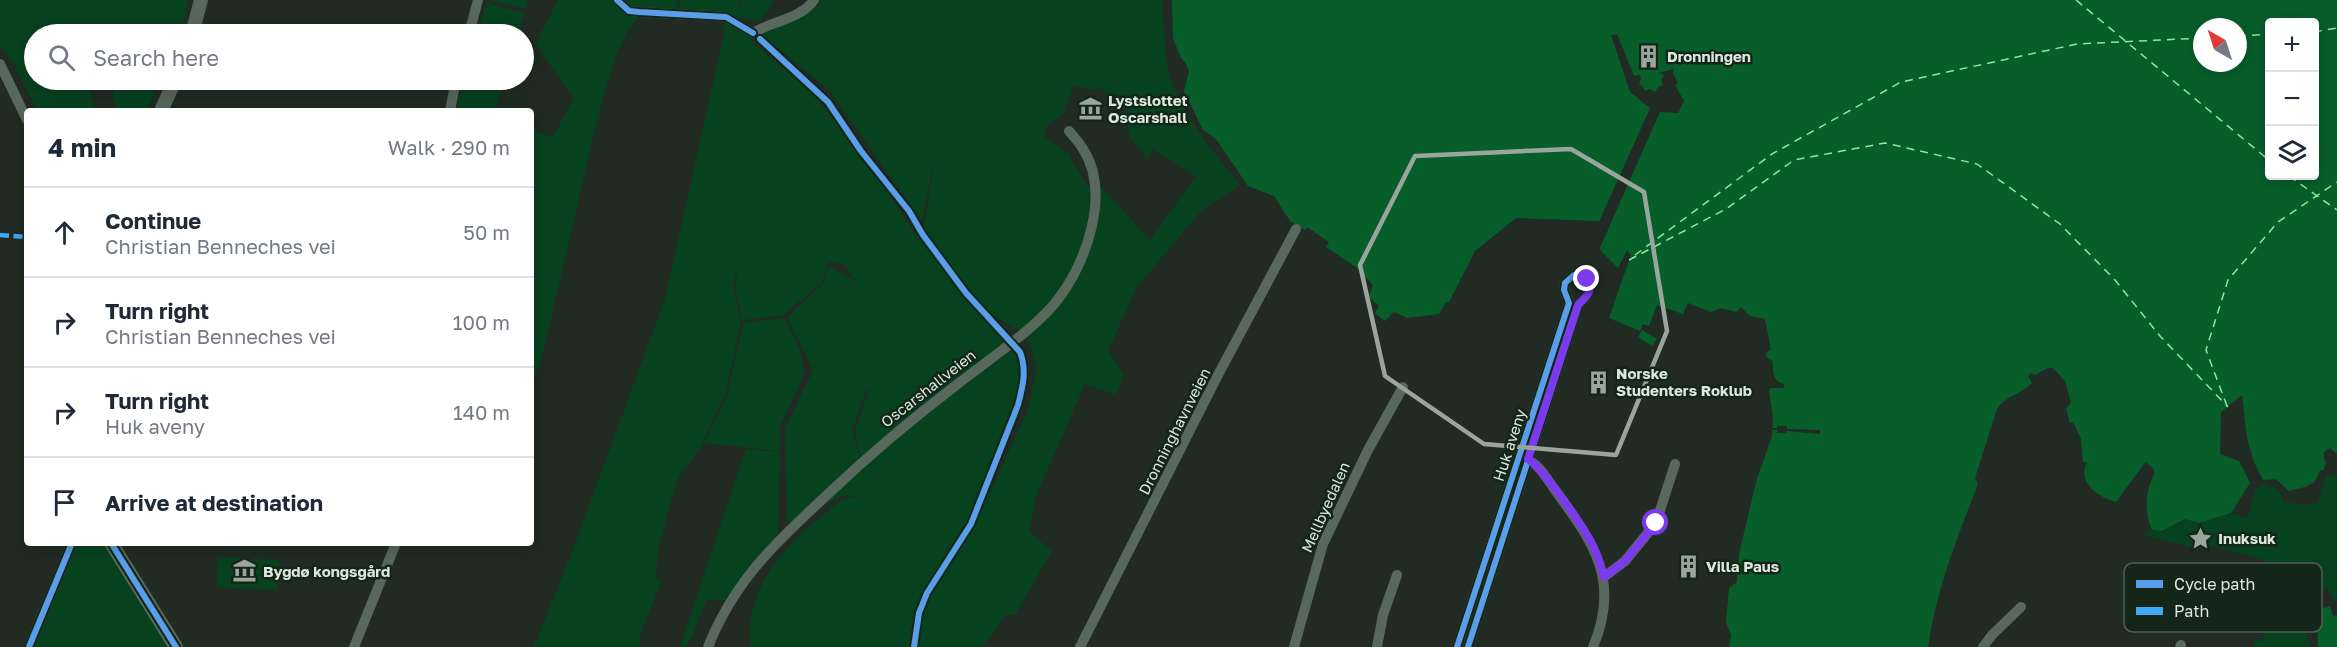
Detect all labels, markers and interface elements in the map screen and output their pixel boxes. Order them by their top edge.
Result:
north arrow [2193,18,2247,72]
map controls [2265,18,2319,180]
button: + [2265,18,2319,72]
search box [24,24,534,90]
icon: search [45,41,78,74]
building icon: Dronningen [1636,43,1662,69]
text: Search here [93,44,219,71]
place label: Dronningen [1667,47,1751,65]
button: − [2265,72,2319,126]
place label: Lystslottet Oscarshall [1108,91,1188,126]
museum icon: Lystslottet Oscarshall [1077,96,1103,122]
button: layers [2265,126,2319,180]
text: 4 min [48,132,116,163]
text: Walk · 290 m [388,135,510,159]
text: Continue [105,207,201,234]
icon: ahead [48,216,81,249]
text: 50 m [463,220,510,244]
text: Christian Benneches vei [105,234,336,258]
route end [1573,265,1599,291]
text: Turn right [105,297,209,324]
icon: right [48,306,81,339]
text: 100 m [453,310,510,334]
text: Christian Benneches vei [105,324,336,348]
street label: Oscarshallveien [877,345,979,431]
place label: Norske Studenters Roklub [1616,364,1752,399]
street label: Dronninghavnveien [1134,365,1214,497]
building icon: Norske Studenters Roklub [1585,369,1611,395]
text: Turn right [105,387,209,414]
icon: right [48,396,81,429]
text: 140 m [453,400,510,424]
street label: Huk aveny [1489,406,1529,483]
text: Huk aveny [105,414,205,438]
street label: Mellbyedalen [1297,459,1353,555]
icon: arrive [48,486,81,519]
text: Arrive at destination [105,489,323,516]
route start [1642,509,1668,535]
place icon: Inuksuk [2187,525,2213,551]
place label: Inuksuk [2218,529,2276,547]
building icon: Villa Paus [1675,553,1701,579]
place label: Villa Paus [1706,557,1779,575]
museum icon: Bygdø kongsgård [232,558,258,584]
place label: Bygdø kongsgård [263,562,390,580]
legend [2124,563,2322,632]
text: Cycle path [2174,574,2255,594]
text: Path [2174,601,2209,621]

